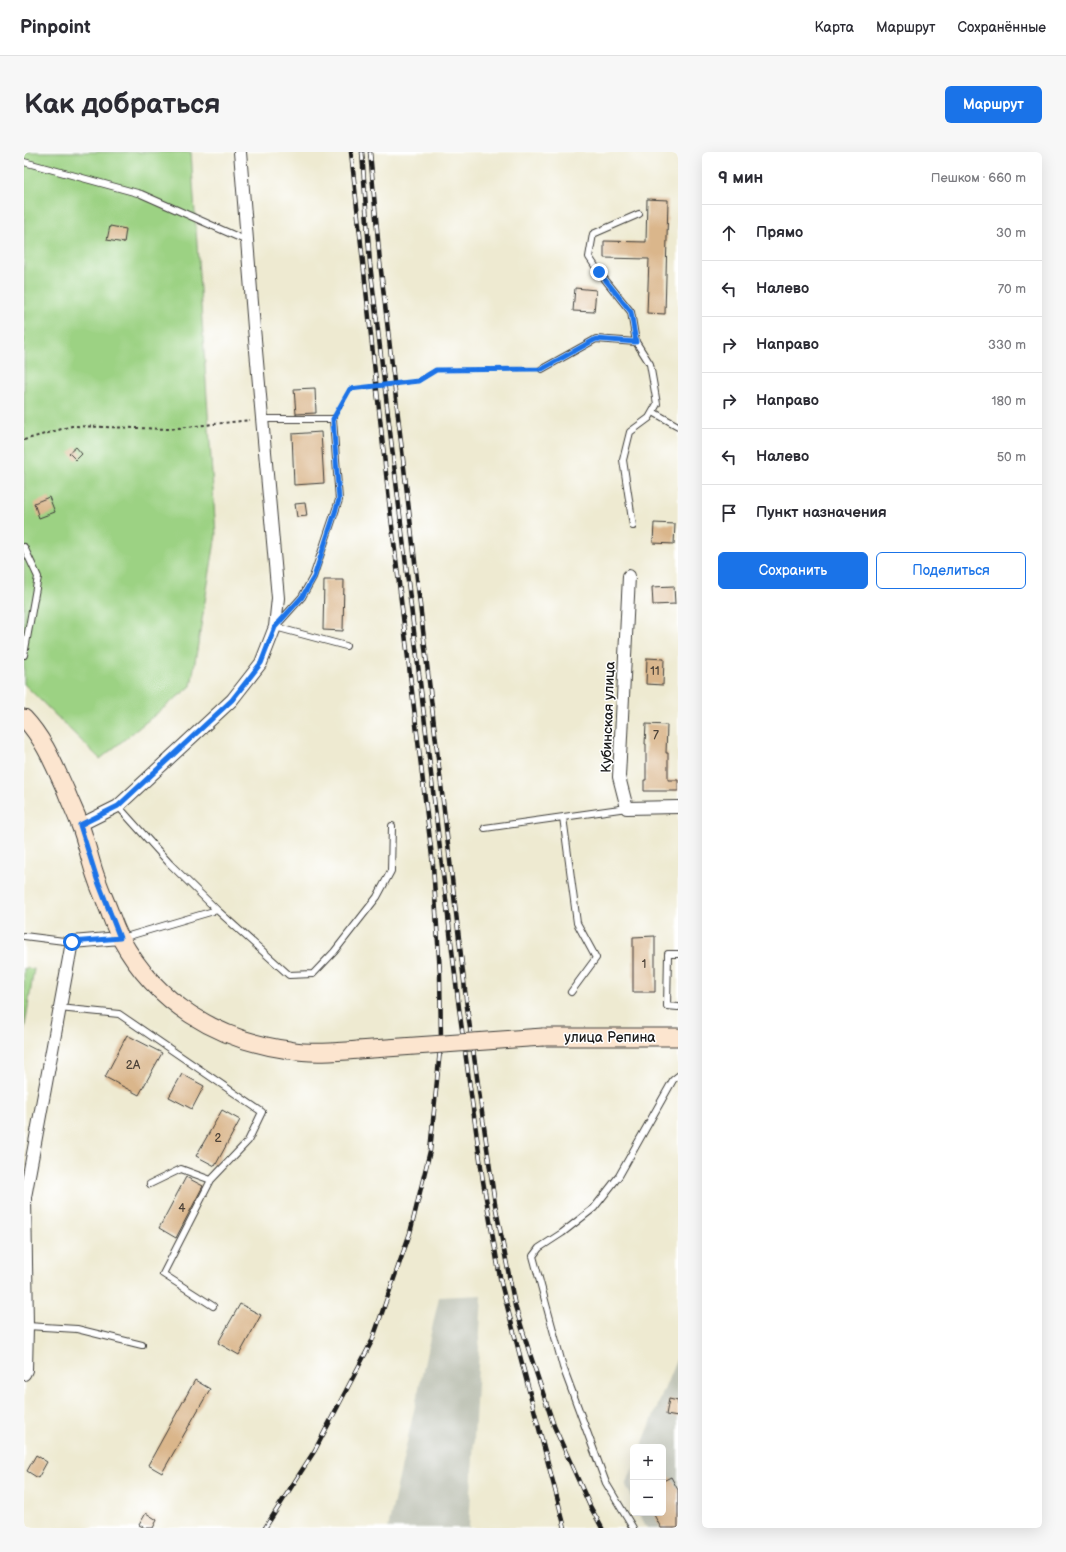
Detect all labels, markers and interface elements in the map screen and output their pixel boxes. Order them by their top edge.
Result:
text: Pinpoint [20,16,91,39]
text: Карта [815,19,854,36]
text: Маршрут [876,19,936,36]
text: Сохранённые [958,19,1046,36]
button: Маршрут [945,86,1042,123]
text: Как добраться [24,88,221,121]
text: 9 мин [718,168,763,188]
text: Пешком · 660 m [931,170,1026,186]
icon: ahead [718,222,740,244]
text: Прямо [756,223,803,242]
text: 30 m [996,225,1026,241]
route end [590,263,608,281]
icon: left [718,278,740,300]
text: Налево [756,279,809,298]
text: 70 m [998,281,1026,297]
icon: right [718,334,740,356]
text: Направо [756,335,819,354]
text: 330 m [988,337,1026,353]
icon: right [718,390,740,412]
text: Направо [756,391,819,410]
text: 180 m [991,393,1026,409]
icon: left [718,446,740,468]
text: Налево [756,447,809,466]
text: 50 m [997,449,1026,465]
icon: arrive [718,502,740,524]
text: Пункт назначения [756,503,887,522]
button: Сохранить [718,552,868,589]
button: Поделиться [876,552,1026,589]
street label: Кубинская улица [598,660,618,773]
house number: 11 [650,664,660,679]
house number: 7 [653,728,659,743]
route start [63,933,81,951]
house number: 1 [642,957,646,972]
street label: улица Репина [564,1029,656,1046]
house number: 2А [126,1058,141,1073]
house number: 2 [214,1131,222,1146]
house number: 4 [178,1201,186,1216]
map controls [630,1444,666,1516]
button: + [630,1444,666,1480]
button: − [630,1480,666,1516]

